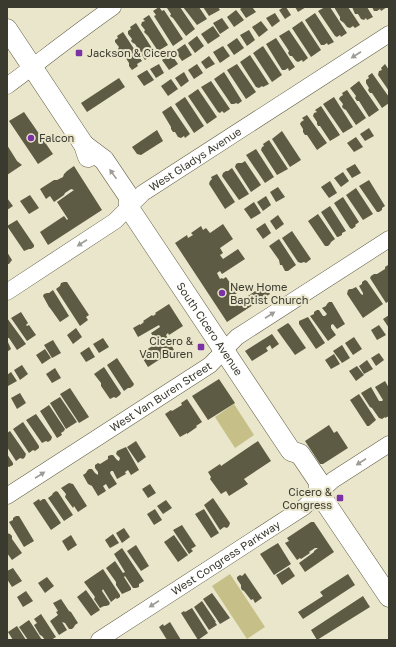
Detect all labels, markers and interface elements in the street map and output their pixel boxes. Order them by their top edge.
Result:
place label: Jackson & Cicero [87,46,178,59]
marker: Jackson & Cicero [74,48,84,58]
one-way arrow [350,52,362,59]
street label: West Gladys Avenue [146,124,244,193]
place label: Falcon [39,131,74,144]
marker: Falcon [26,133,36,143]
one-way arrow [109,168,117,179]
one-way arrow [76,239,88,246]
street label: South Cicero Avenue [174,280,246,378]
place label: New Home Baptist Church [230,280,309,306]
marker: New Home Baptist Church [217,288,227,298]
one-way arrow [264,312,276,319]
place label: Cicero & Van Buren [139,334,194,360]
marker: Cicero & Van Buren [196,342,206,352]
street label: West Van Buren Street [107,359,214,434]
one-way arrow [356,458,366,466]
one-way arrow [35,471,45,479]
place label: Cicero & Congress [282,485,333,511]
marker: Cicero & Congress [335,493,345,503]
street label: West Congress Parkway [169,517,282,597]
one-way arrow [149,600,159,608]

